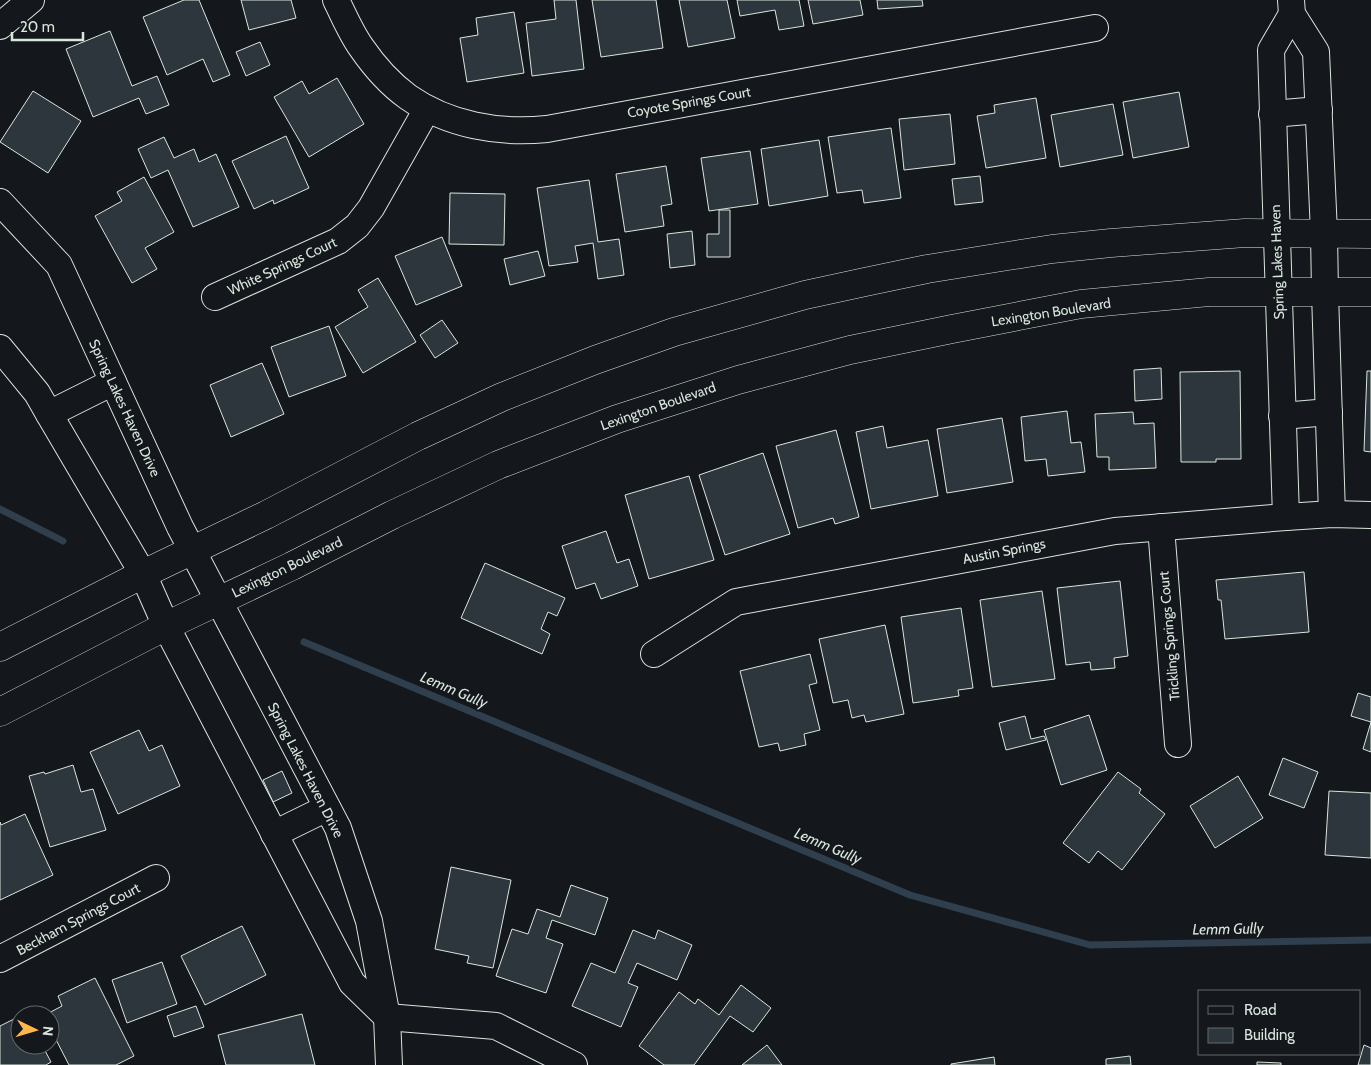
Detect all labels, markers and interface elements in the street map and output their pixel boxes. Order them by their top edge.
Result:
scale bar [12,10,84,42]
text: 20 m [20,18,55,36]
street label: Coyote Springs Court [626,82,752,122]
street label: Spring Lakes Haven [1266,204,1288,320]
street label: White Springs Court [225,233,340,299]
street label: Lexington Boulevard [990,294,1112,330]
street label: Spring Lakes Haven Drive [85,336,165,480]
street label: Lexington Boulevard [598,378,718,434]
street label: Lexington Boulevard [229,532,345,602]
street label: Austin Springs [961,534,1047,568]
street label: Trickling Springs Court [1154,570,1184,702]
water label: Lemm Gully [418,668,491,713]
street label: Spring Lakes Haven Drive [264,699,348,841]
water label: Lemm Gully [792,824,865,869]
street label: Beckham Springs Court [13,879,143,959]
water label: Lemm Gully [1192,919,1265,939]
legend [1198,990,1361,1055]
text: Road [1244,1001,1277,1019]
north arrow [10,1005,60,1055]
text: N [39,1025,57,1037]
text: Building [1244,1026,1295,1044]

